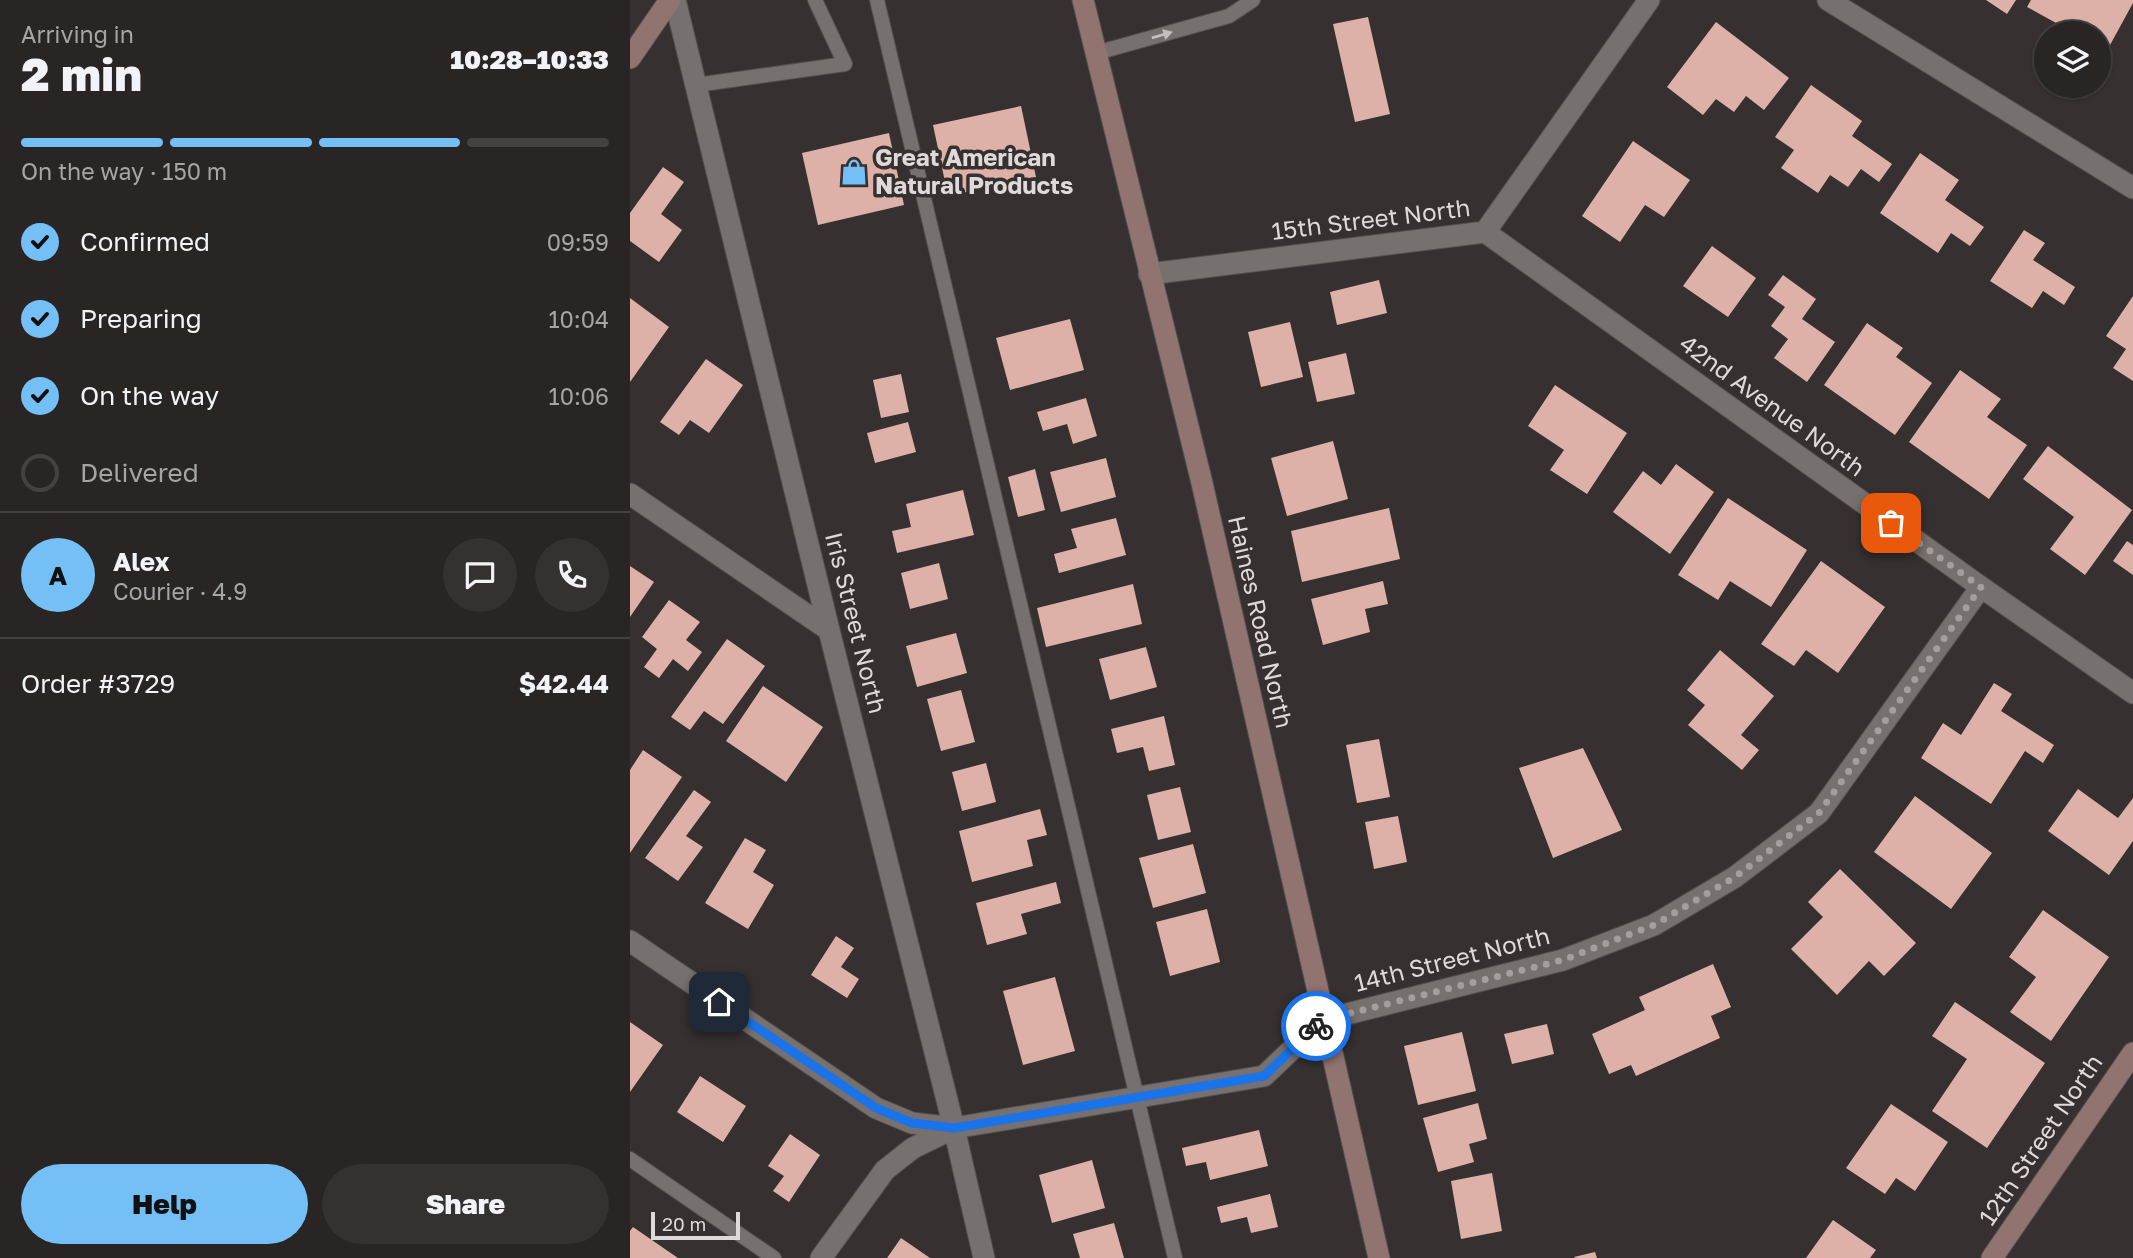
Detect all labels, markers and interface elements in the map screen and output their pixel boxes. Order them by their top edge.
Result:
text: Arriving in [21,20,134,48]
map controls [2034,21,2111,98]
button: layers [2034,21,2111,98]
one-way arrow [1151,29,1173,40]
text: 10:28–10:33 [450,44,609,75]
text: 2 min [21,46,142,101]
place label: Great American Natural Products [875,142,1073,199]
text: On the way · 150 m [21,157,227,185]
shop icon: Great American Natural Products [839,157,869,187]
street label: 15th Street North [1270,192,1472,245]
icon: check [21,223,59,261]
text: Confirmed [80,226,210,257]
text: 09:59 [547,228,609,256]
icon: check [21,300,59,338]
text: Preparing [80,303,202,334]
text: 10:04 [548,305,609,333]
street label: 42nd Avenue North [1675,328,1871,482]
icon: check [21,377,59,415]
text: On the way [80,380,219,411]
text: 10:06 [549,382,609,410]
text: Delivered [80,457,199,488]
pin [1861,493,1921,553]
icon: bag [1872,504,1910,542]
street label: Haines Road North [1223,513,1300,731]
street label: Iris Street North [820,529,893,716]
button: chat [443,538,517,612]
button: phone [535,538,609,612]
text: Alex [113,546,170,577]
text: A [49,560,67,591]
text: Courier · 4.9 [113,577,247,605]
text: Order #3729 [21,668,175,699]
text: $42.44 [519,668,609,699]
street label: 14th Street North [1351,920,1552,997]
pin [689,972,749,1032]
icon: home [700,983,738,1021]
courier [1281,991,1351,1061]
icon: bike [1297,1007,1335,1045]
street label: 12th Street North [1972,1048,2108,1230]
button: Help [21,1164,308,1244]
button: Share [322,1164,609,1244]
scale bar [651,1209,740,1241]
text: 20 m [662,1212,706,1235]

